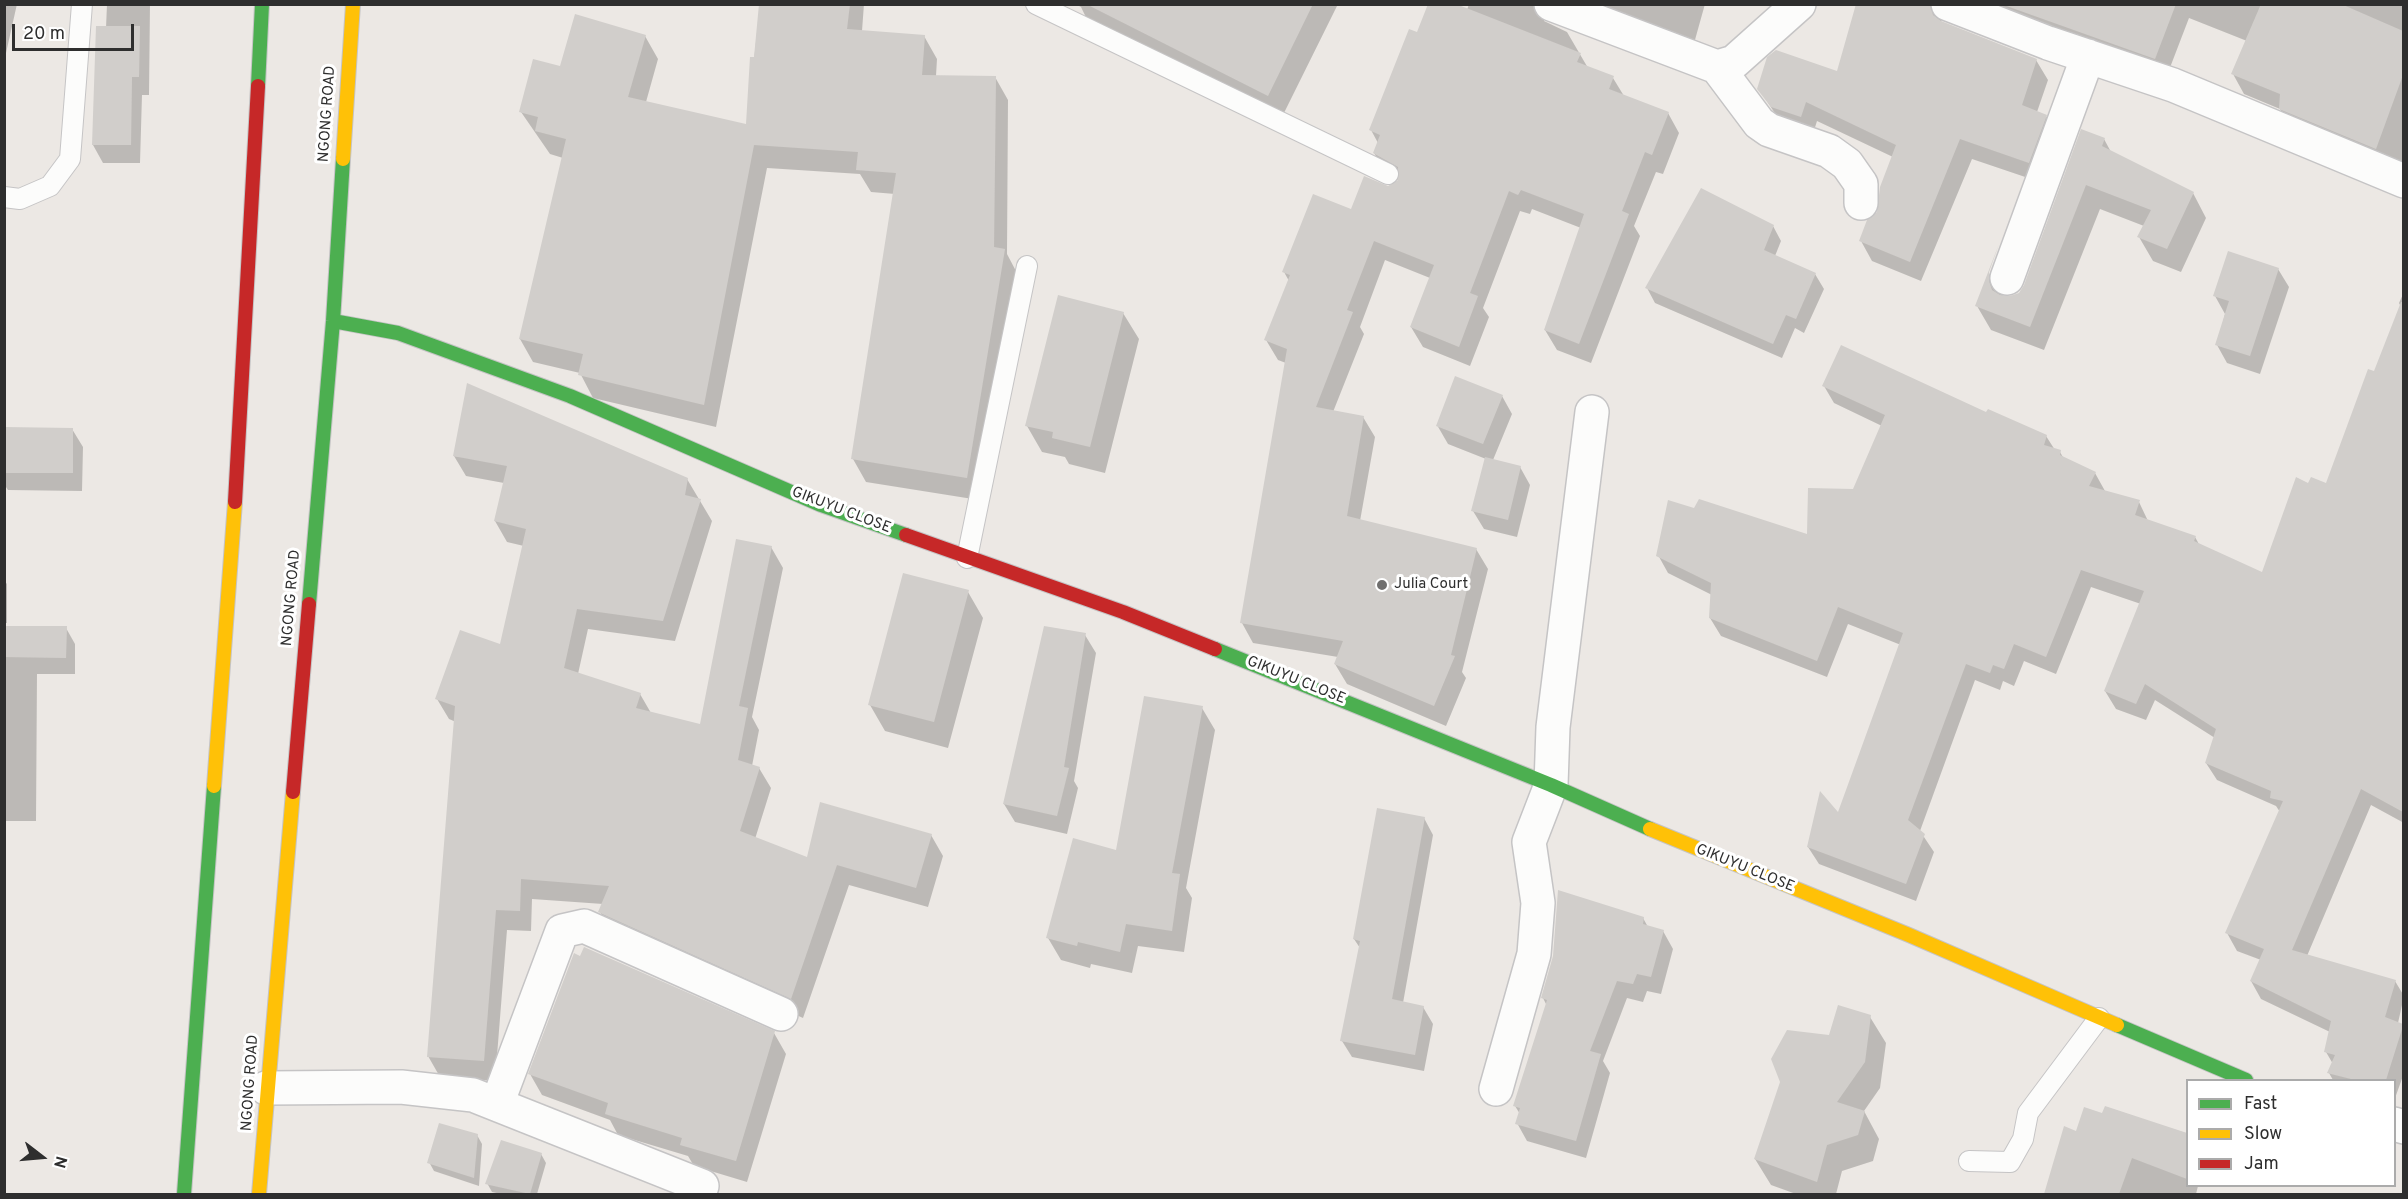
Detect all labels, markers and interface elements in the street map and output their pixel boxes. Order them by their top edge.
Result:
scale bar [15,12,136,50]
text: 20 m [23,23,65,46]
street label: NGONG ROAD [316,65,340,163]
street label: GIKUYU CLOSE [789,484,893,538]
street label: NGONG ROAD [279,549,305,647]
place label: Julia Court [1394,576,1468,594]
marker: Julia Court [1375,578,1389,592]
street label: GIKUYU CLOSE [1244,653,1348,709]
street label: GIKUYU CLOSE [1693,841,1797,897]
street label: NGONG ROAD [239,1034,263,1132]
legend [2186,1079,2396,1187]
text: Fast [2244,1093,2277,1116]
text: Slow [2244,1123,2282,1146]
north arrow [12,1127,72,1187]
text: Jam [2244,1153,2279,1176]
text: N [48,1154,71,1170]

